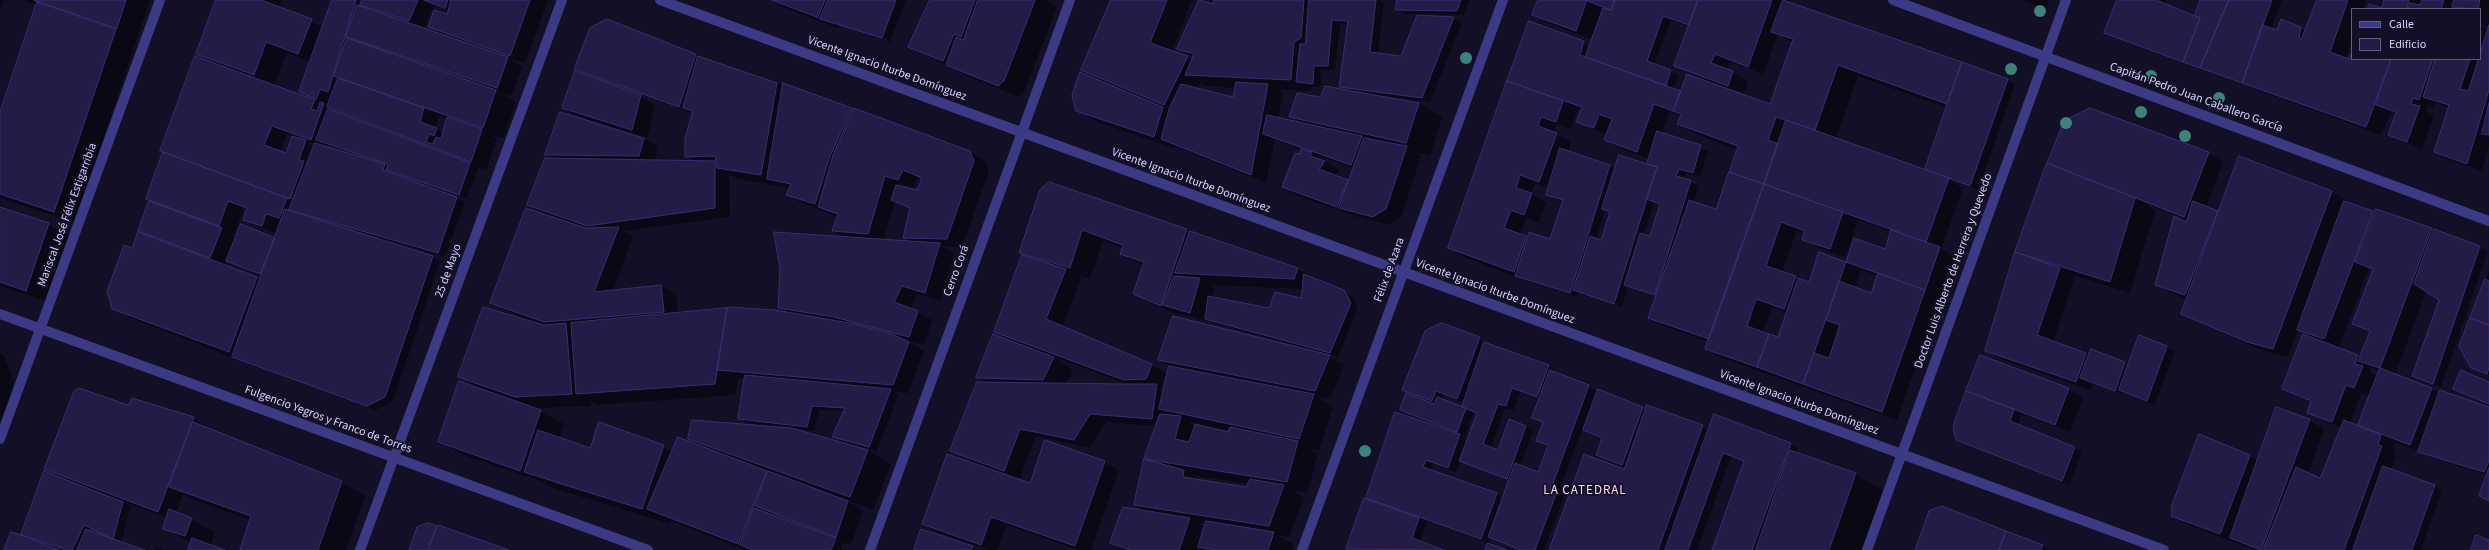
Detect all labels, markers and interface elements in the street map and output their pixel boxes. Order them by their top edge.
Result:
legend [2351,8,2481,60]
text: Calle [2389,16,2414,33]
street label: Vicente Ignacio Iturbe Domínguez [806,33,968,105]
text: Edificio [2389,36,2426,53]
street label: Capitán Pedro Juan Caballero García [2108,60,2284,136]
street label: Mariscal José Félix Estigarribia [35,141,101,289]
street label: Vicente Ignacio Iturbe Domínguez [1110,145,1272,217]
street label: Doctor Luis Alberto de Herrera y Quevedo [1912,172,1996,370]
street label: Félix de Azara [1372,236,1408,304]
street label: 25 de Mayo [433,242,465,300]
street label: Cerro Corá [941,244,973,298]
street label: Vicente Ignacio Iturbe Domínguez [1414,256,1576,328]
street label: Vicente Ignacio Iturbe Domínguez [1718,367,1880,439]
street label: Fulgencio Yegros y Franco de Torres [242,383,414,457]
district label: LA CATEDRAL [1543,483,1627,499]

